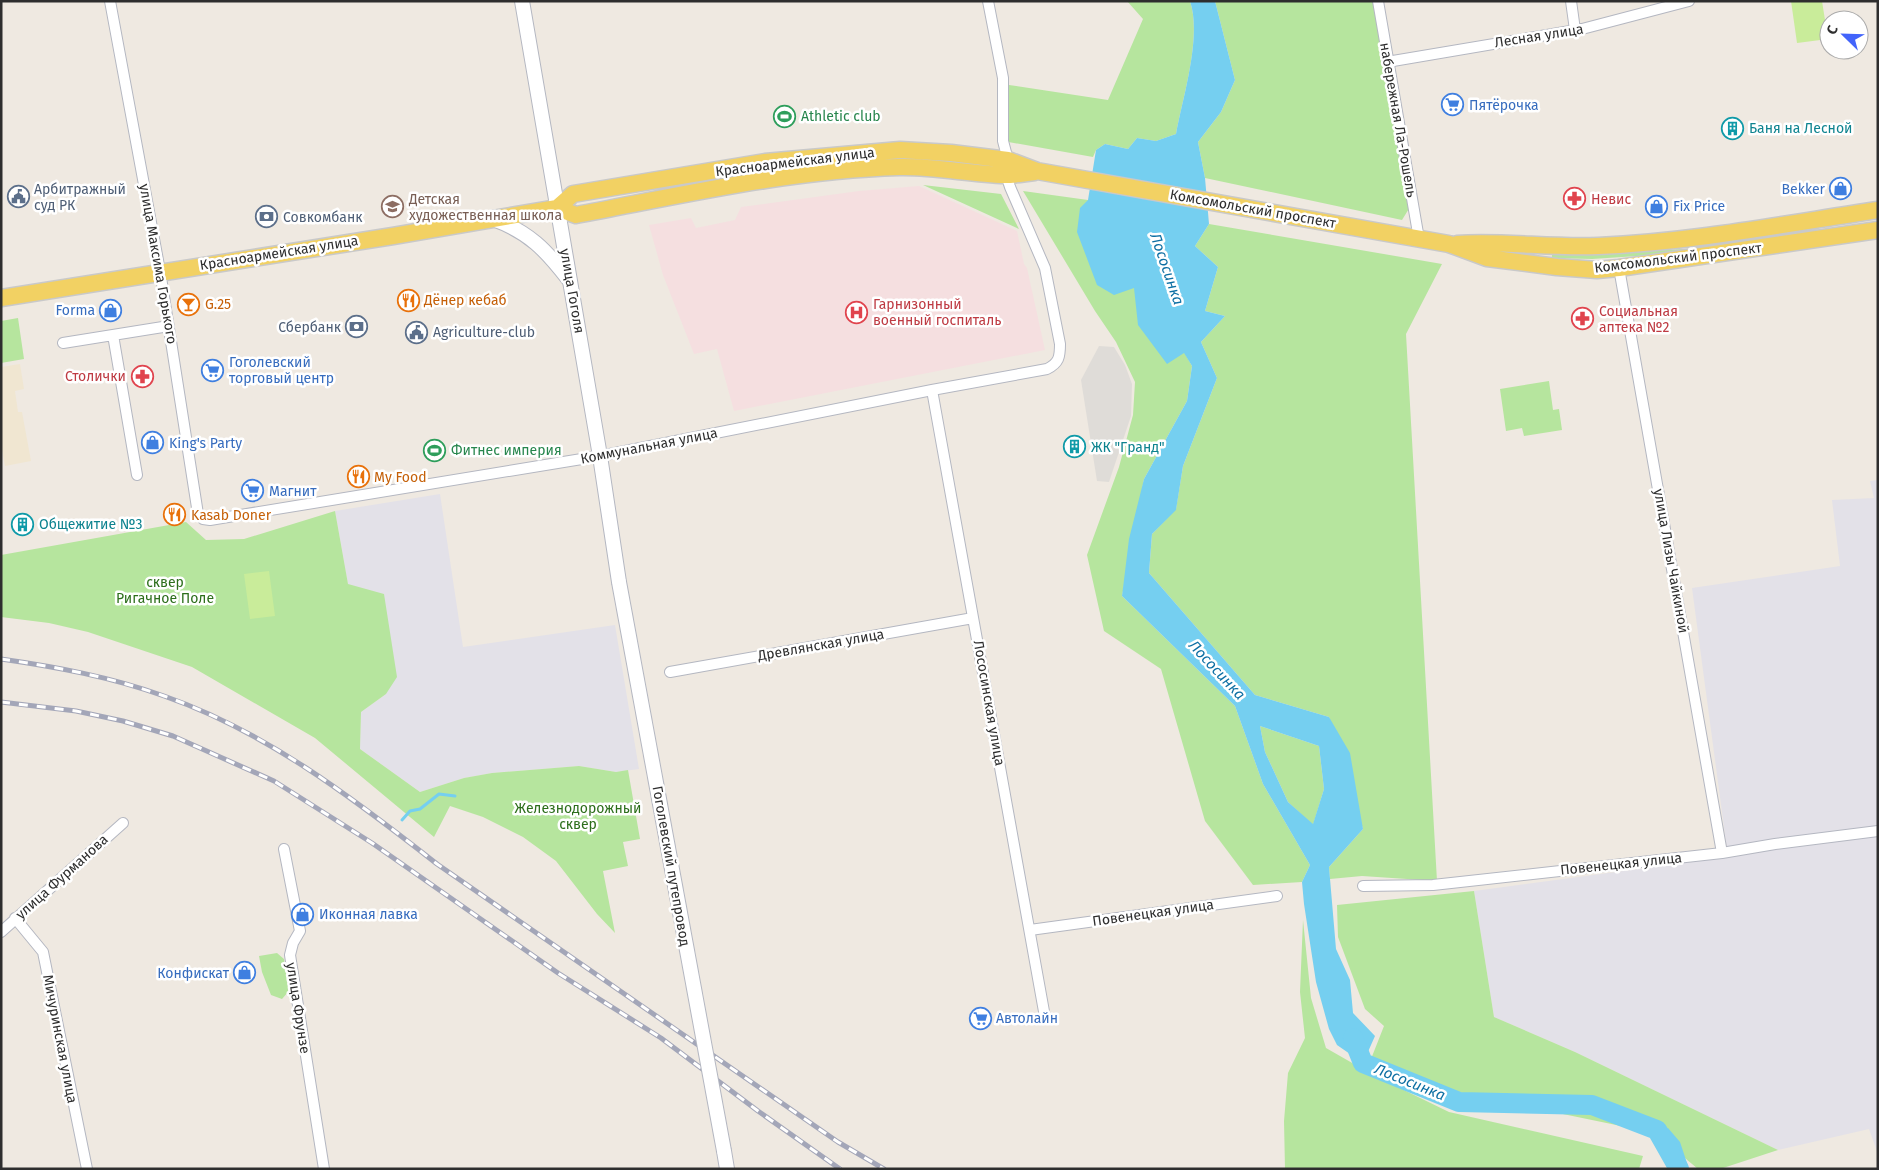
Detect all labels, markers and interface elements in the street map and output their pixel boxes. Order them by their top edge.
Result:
north arrow [1819,10,1869,60]
street label: Лесная улица [1493,21,1585,51]
text: С [1823,23,1842,37]
street label: набережная Ла-Рошель [1376,41,1420,199]
supermarket icon: Пятёрочка [1441,93,1465,117]
place label: Пятёрочка [1469,97,1539,114]
sports icon: Athletic club [773,104,797,128]
place label: Athletic club [801,108,881,125]
building icon: Баня на Лесной [1721,116,1745,140]
place label: Баня на Лесной [1749,120,1853,137]
street label: Красноармейская улица [714,144,876,180]
shop icon: Bekker [1829,177,1853,201]
place label: Арбитражный суд РК [34,181,126,214]
place label: Bekker [1782,181,1826,198]
street label: улица Максима Горького [135,182,181,346]
public building icon: Арбитражный суд РК [6,185,30,209]
street label: Комсомольский проспект [1169,186,1338,232]
pharmacy icon: Невис [1563,187,1587,211]
place label: Детская художественная школа [408,191,562,224]
place label: Невис [1591,191,1631,208]
shop icon: Fix Price [1645,194,1669,218]
school or university icon: Детская художественная школа [381,195,405,219]
place label: Fix Price [1673,198,1725,215]
bank icon: Совкомбанк [255,205,279,229]
place label: Совкомбанк [283,209,363,226]
water label: Лососинка [1146,230,1188,307]
street label: Красноармейская улица [199,232,359,274]
street label: Комсомольский проспект [1593,239,1763,277]
street label: улица Гоголя [556,247,588,335]
restaurant icon: Дёнер кебаб [396,288,420,312]
bar icon: G.25 [177,292,201,316]
place label: Дёнер кебаб [423,292,507,309]
place label: G.25 [205,296,231,313]
place label: Гарнизонный военный госпиталь [873,296,1001,329]
shop icon: Forma [99,298,123,322]
hospital icon: Гарнизонный военный госпиталь [845,300,869,324]
place label: Forma [55,302,95,319]
place label: Социальная аптека №2 [1599,303,1678,336]
pharmacy icon: Социальная аптека №2 [1571,307,1595,331]
bank icon: Сбербанк [345,315,369,339]
place label: Сбербанк [278,319,342,336]
public building icon: Agriculture-club [405,320,429,344]
place label: Agriculture-club [433,324,535,341]
place label: Гоголевский торговый центр [229,354,334,387]
supermarket icon: Гоголевский торговый центр [201,358,225,382]
pharmacy icon: Столички [130,364,154,388]
place label: Столички [65,368,126,385]
street label: Коммунальная улица [579,424,719,468]
shop icon: King's Party [141,431,165,455]
place label: King's Party [169,435,242,452]
building icon: ЖК "Гранд" [1063,435,1087,459]
sports icon: Фитнес империя [423,438,447,462]
place label: ЖК "Гранд" [1091,439,1165,456]
place label: Фитнес империя [451,442,562,459]
restaurant icon: My Food [346,465,370,489]
place label: My Food [374,469,427,486]
supermarket icon: Магнит [241,479,265,503]
place label: Магнит [269,483,317,500]
street label: улица Лизы Чайкиной [1650,487,1692,635]
restaurant icon: Kasab Doner [163,503,187,527]
place label: Kasab Doner [191,507,272,524]
building icon: Общежитие №3 [11,512,35,536]
place label: Общежитие №3 [39,516,143,533]
park label: сквер Ригачное Поле [116,574,214,607]
street label: Древлянская улица [755,626,886,665]
water label: Лососинка [1184,636,1249,703]
street label: Лососинская улица [970,639,1008,767]
street label: Гоголевский путепровод [648,784,694,948]
park label: Железнодорожный сквер [515,800,641,833]
street label: улица Фурманова [12,831,112,923]
street label: Повенецкая улица [1559,849,1683,879]
street label: Повенецкая улица [1091,896,1215,930]
shop icon: Иконная лавка [291,902,315,926]
place label: Иконная лавка [319,906,418,923]
shop icon: Конфискат [233,961,257,985]
street label: улица Фрунзе [282,961,314,1055]
place label: Конфискат [157,965,230,982]
street label: Мичуринская улица [39,973,81,1105]
supermarket icon: Автолайн [968,1006,992,1030]
place label: Автолайн [996,1010,1058,1027]
water label: Лососинка [1371,1059,1448,1104]

